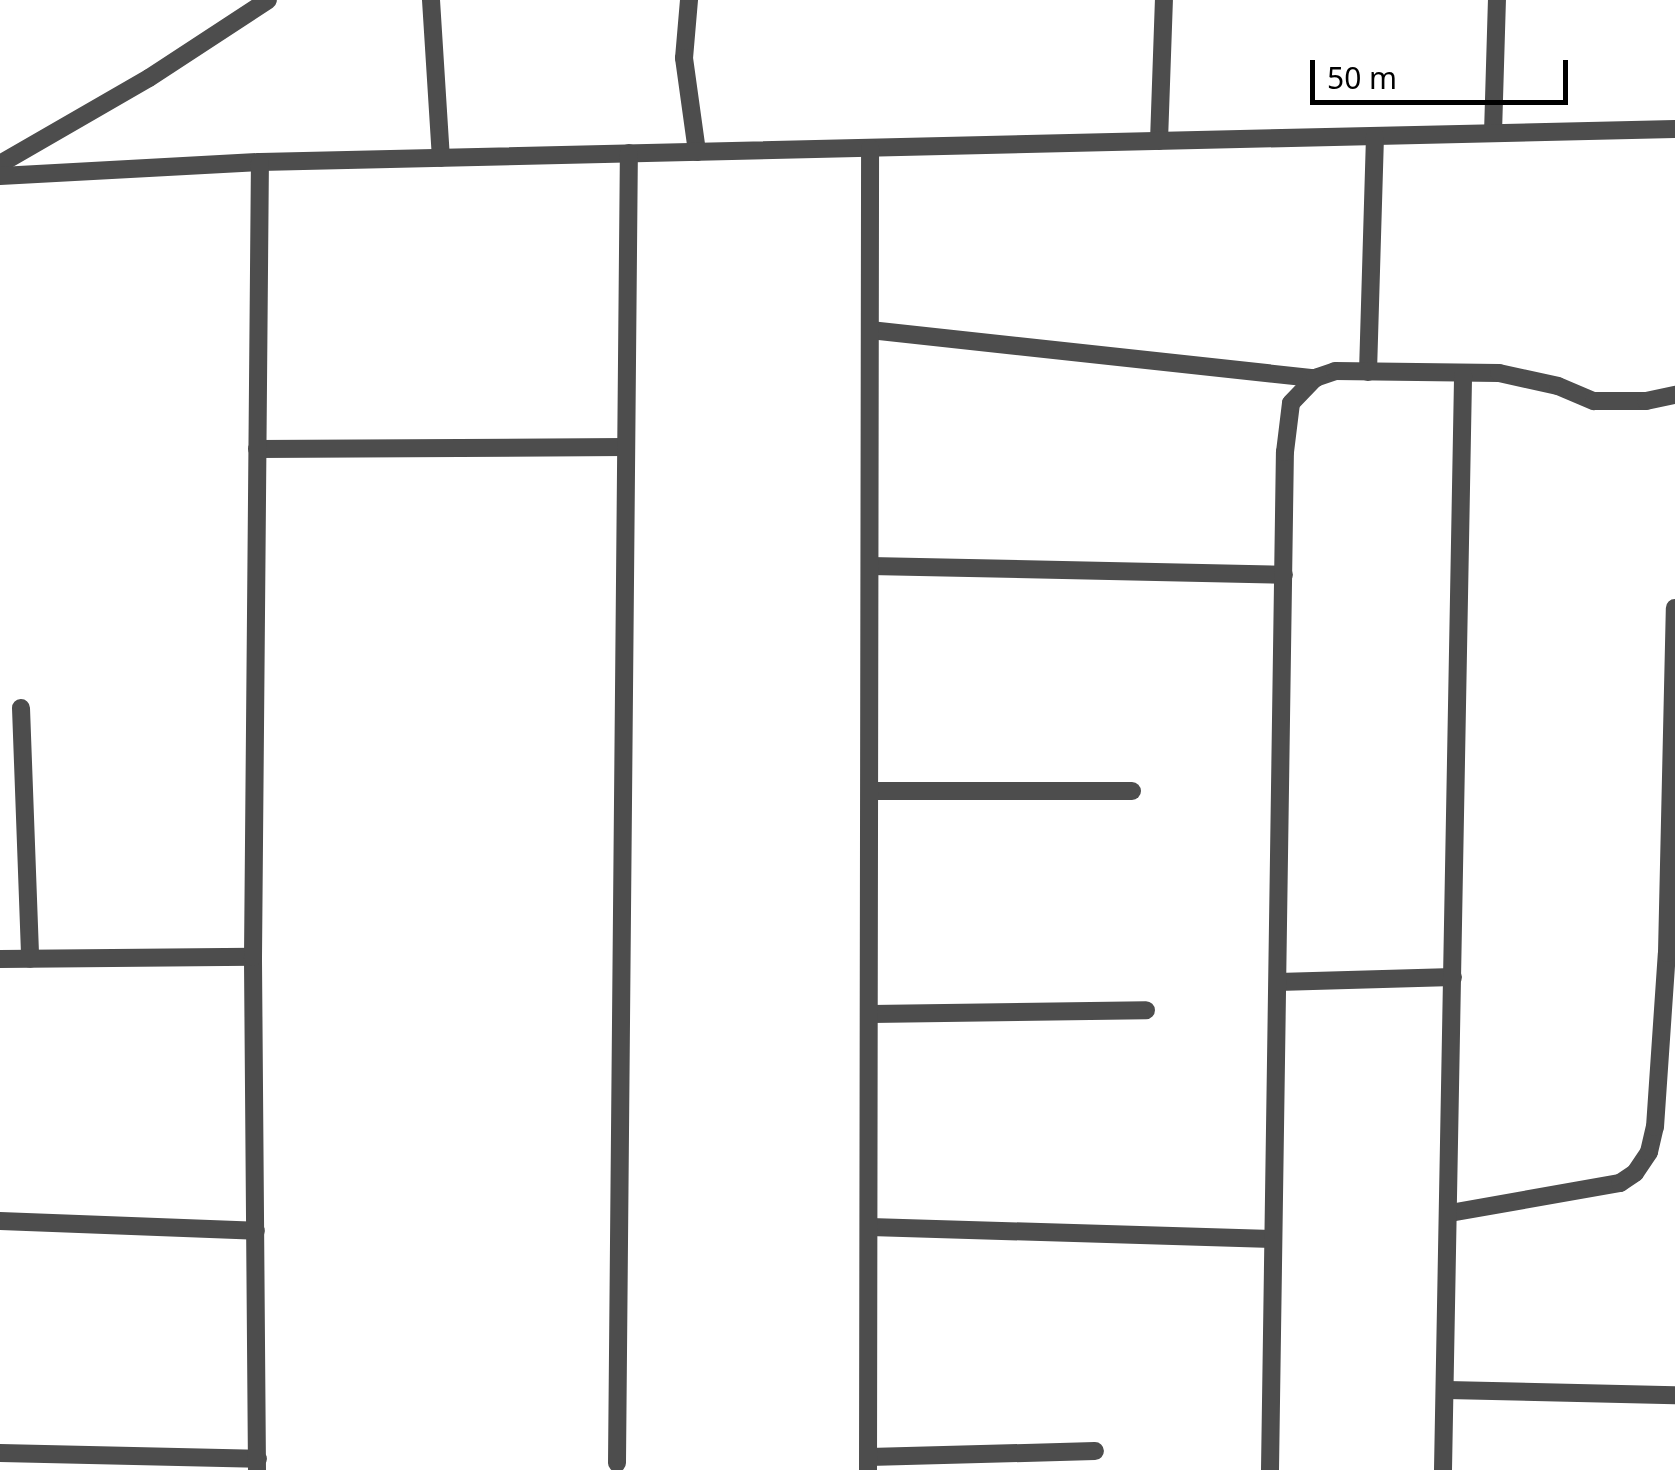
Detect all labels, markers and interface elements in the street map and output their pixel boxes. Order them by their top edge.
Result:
scale bar [1315,40,1572,102]
text: 50 m [1327,57,1397,98]

